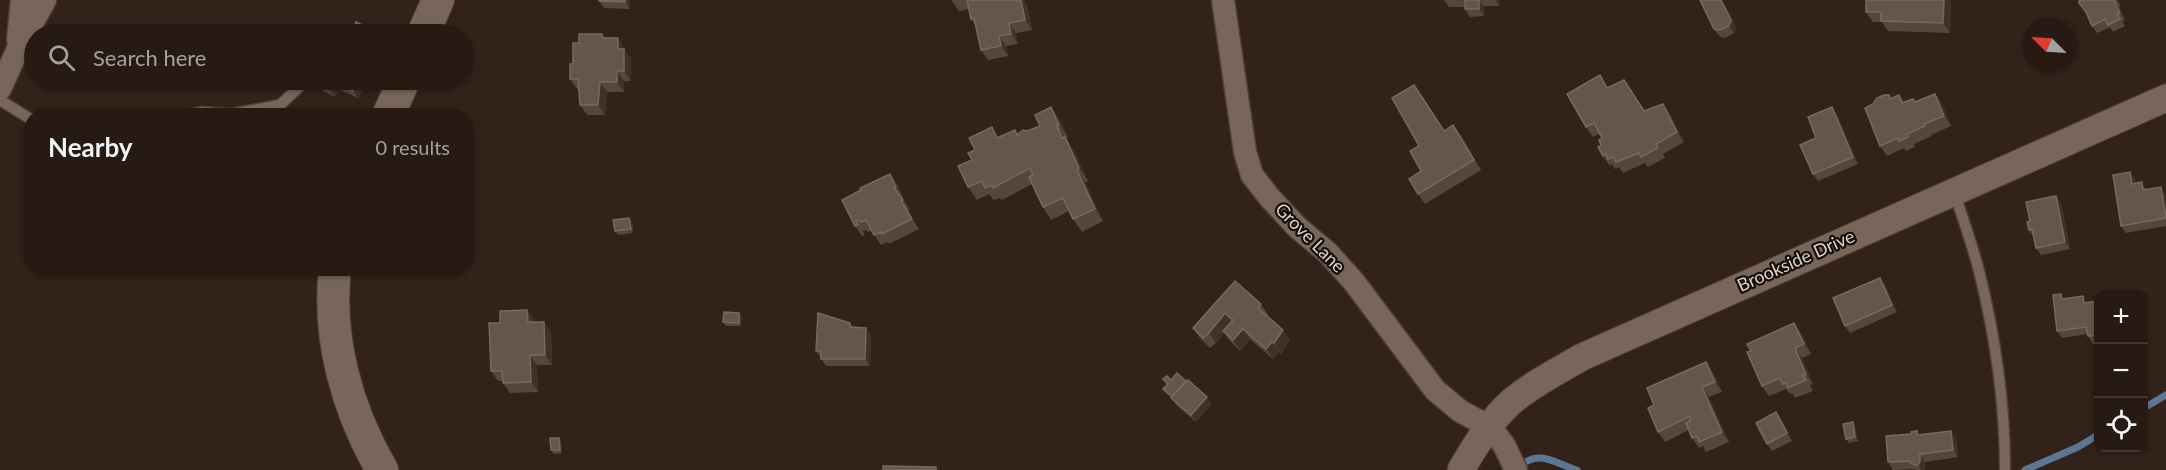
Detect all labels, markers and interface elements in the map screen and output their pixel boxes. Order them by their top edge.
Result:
north arrow [2022,18,2076,72]
search box [24,24,474,90]
icon: search [45,41,78,74]
text: Search here [93,44,206,71]
text: Nearby [48,131,133,163]
text: 0 results [375,135,450,159]
street label: Grove Lane [1271,198,1350,277]
street label: Brookside Drive [1733,224,1858,296]
map controls [2094,290,2148,452]
button: + [2094,290,2148,344]
button: − [2094,344,2148,398]
button: locate [2094,398,2148,452]

